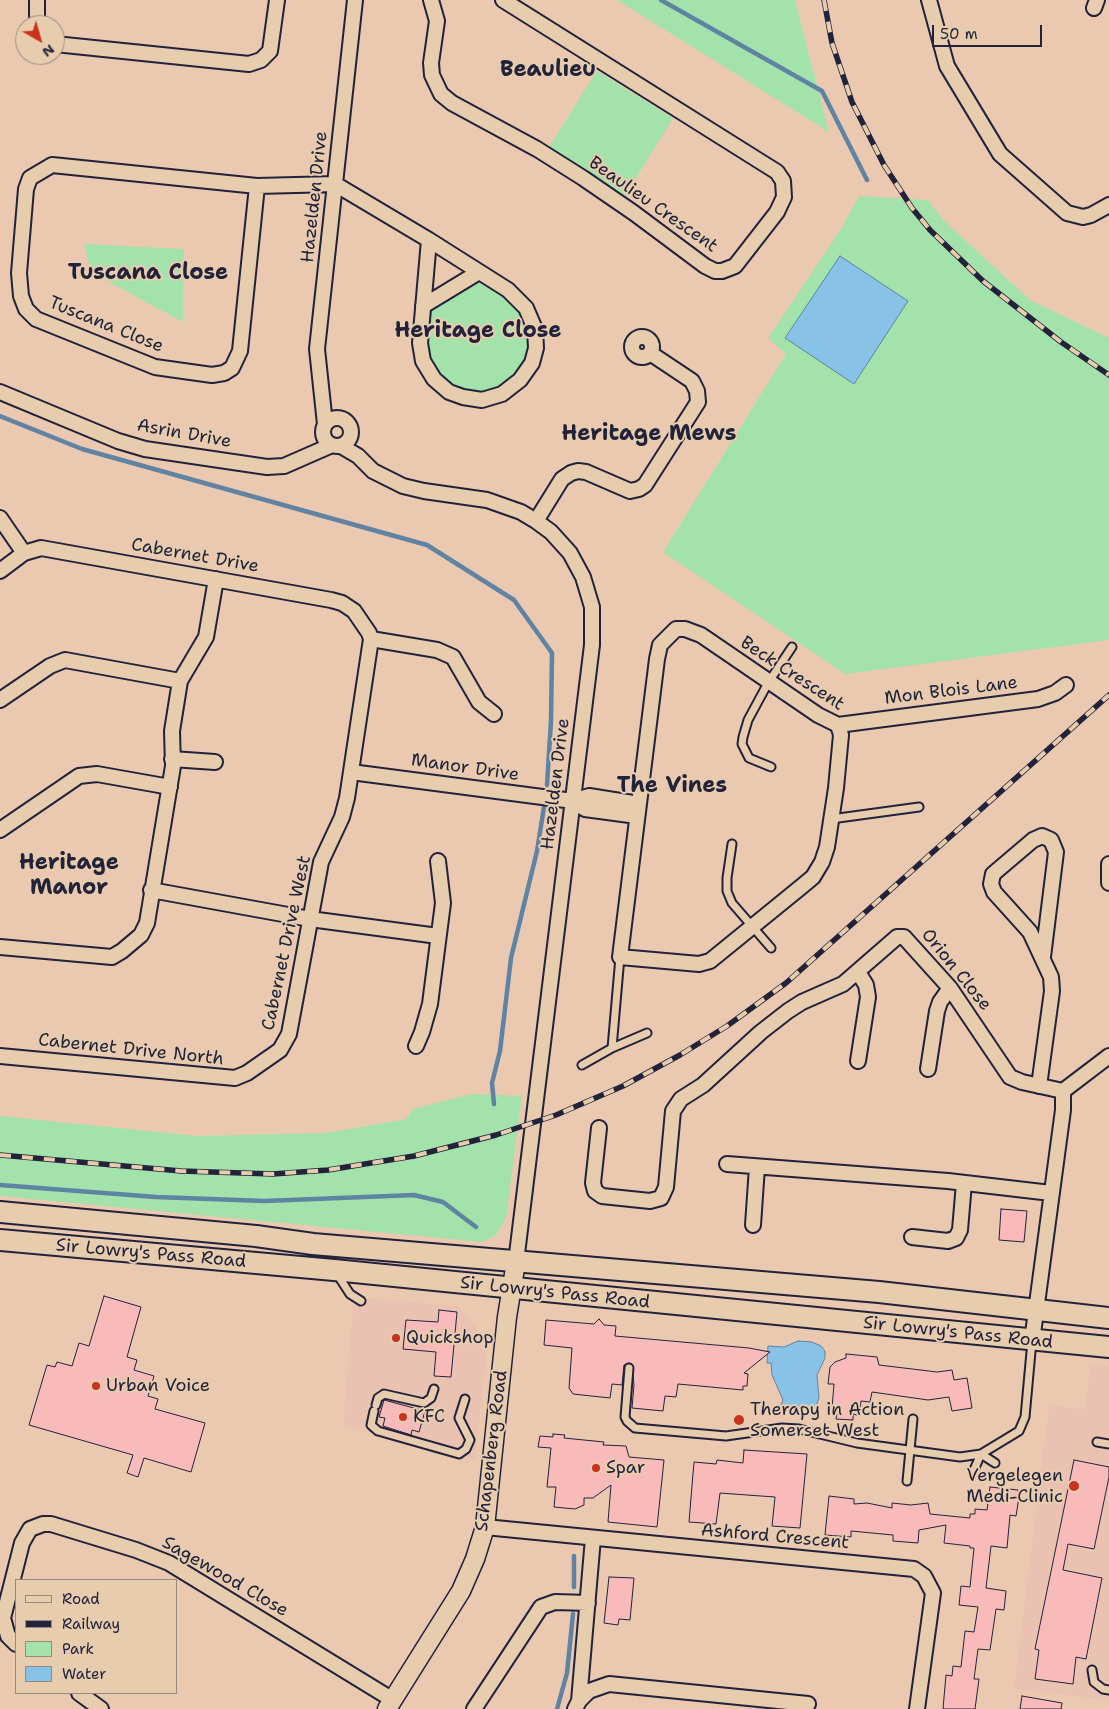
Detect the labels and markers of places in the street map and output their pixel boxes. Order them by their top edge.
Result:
place label: Quickshop [406,1327,494,1349]
marker: Quickshop [390,1332,402,1344]
place label: Urban Voice [106,1375,210,1397]
marker: Urban Voice [90,1380,102,1392]
place label: Therapy in Action Somerset West [750,1399,904,1442]
place label: KFC [413,1406,445,1428]
marker: KFC [397,1411,409,1423]
marker: Therapy in Action Somerset West [732,1413,746,1427]
place label: Spar [606,1457,645,1479]
marker: Spar [590,1462,602,1474]
place label: Vergelegen Medi-Clinic [966,1465,1063,1508]
marker: Vergelegen Medi-Clinic [1067,1479,1081,1493]

